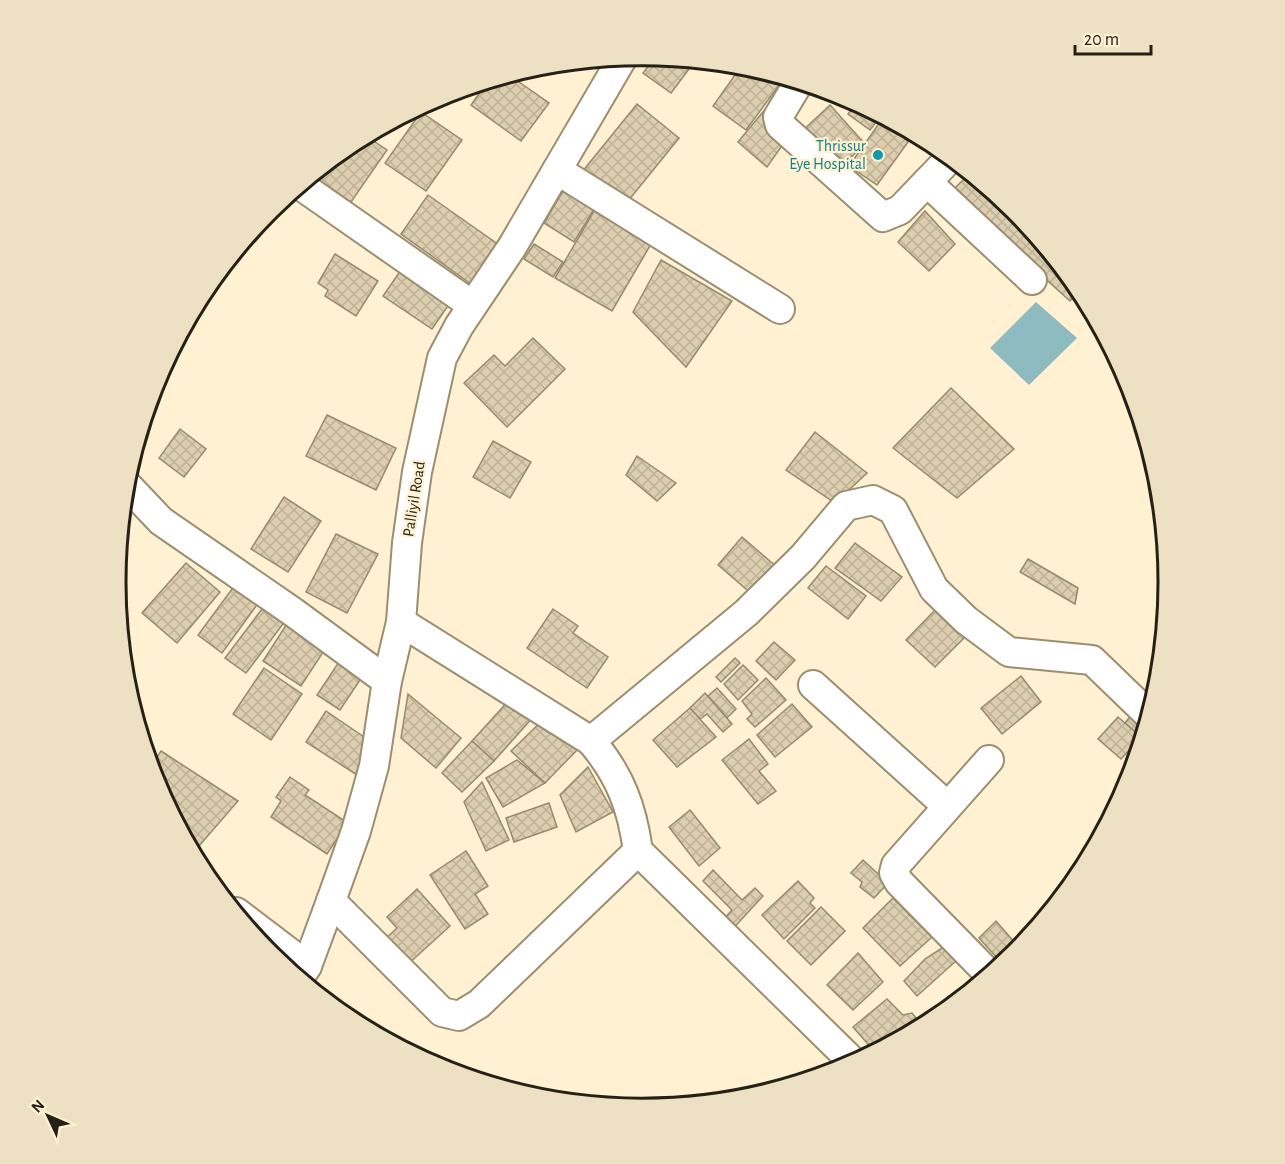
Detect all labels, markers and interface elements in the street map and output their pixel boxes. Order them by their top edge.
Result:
scale bar [1075,18,1152,56]
text: 20 m [1084,31,1119,49]
place label: Thrissur Eye Hospital [789,138,867,173]
marker: Thrissur Eye Hospital [871,148,885,162]
street label: Palliyil Road [400,460,429,538]
north arrow [18,1086,78,1146]
text: N [28,1097,48,1116]

